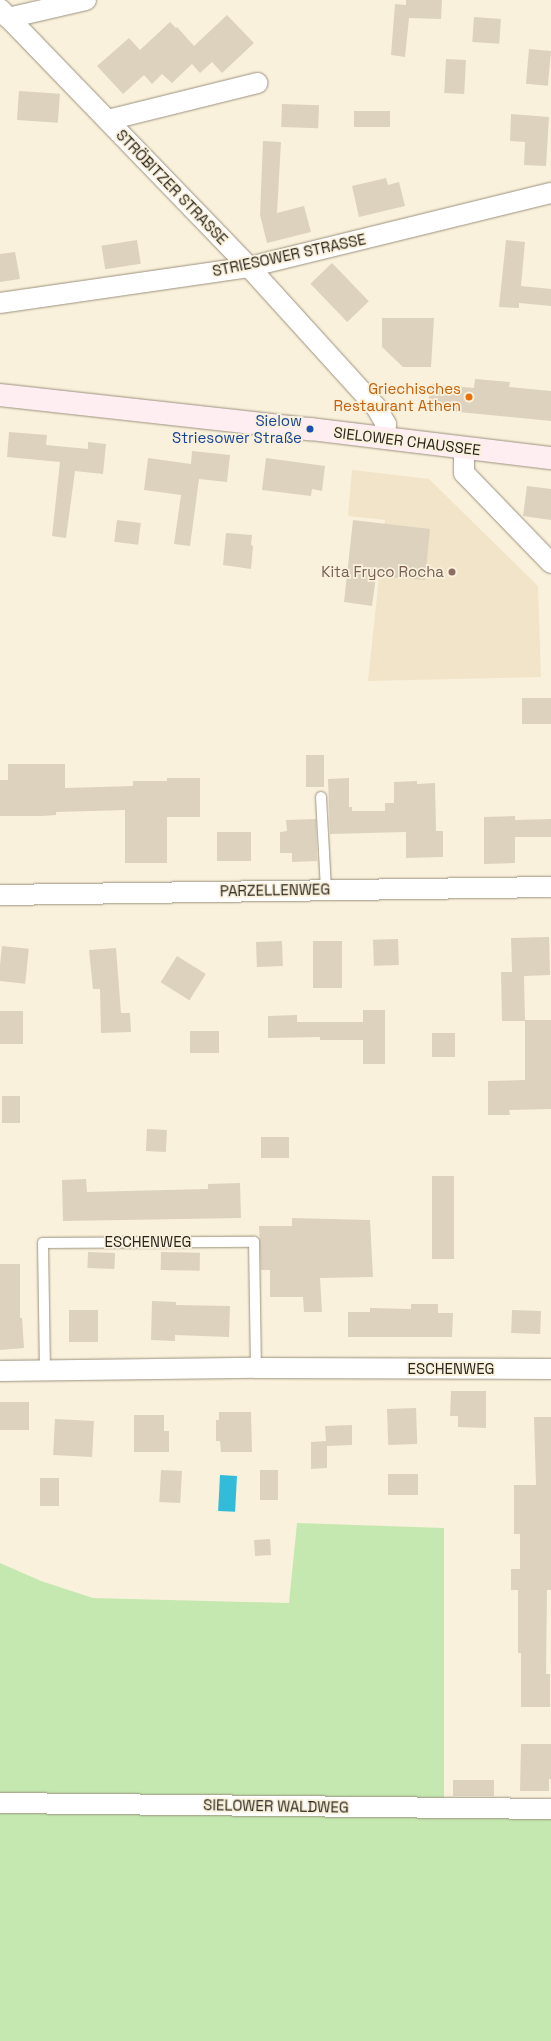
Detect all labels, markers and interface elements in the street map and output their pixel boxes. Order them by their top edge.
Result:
street label: STRÖBITZER STRASSE [112,126,232,248]
street label: STRIESOWER STRASSE [211,230,367,280]
place label: Griechisches Restaurant Athen [333,379,461,414]
marker: Griechisches Restaurant Athen [464,392,474,402]
place label: Sielow Striesower Straße [172,411,302,446]
street label: SIELOWER CHAUSSEE [332,423,482,459]
marker: Sielow Striesower Straße [305,424,315,434]
place label: Kita Fryco Rocha [321,563,444,581]
marker: Kita Fryco Rocha [447,567,457,577]
street label: PARZELLENWEG [220,880,330,900]
street label: ESCHENWEG [105,1233,191,1251]
street label: ESCHENWEG [408,1360,494,1378]
street label: SIELOWER WALDWEG [203,1796,349,1816]

